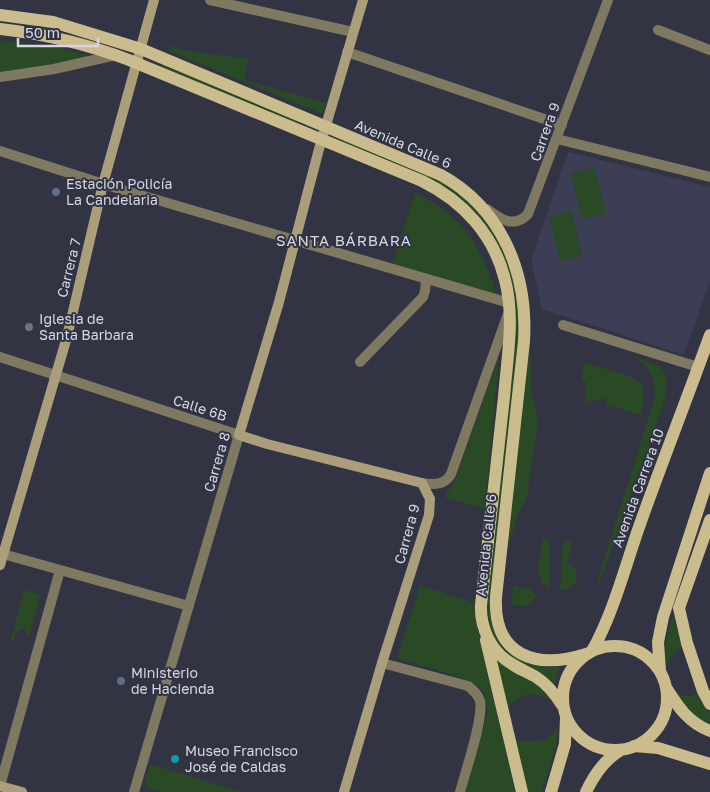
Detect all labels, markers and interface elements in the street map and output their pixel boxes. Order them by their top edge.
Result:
scale bar [18,15,98,47]
text: 50 m [25,23,60,41]
street label: Carrera 9 [526,100,563,164]
street label: Avenida Calle 6 [352,116,454,171]
place label: Estación Policía La Candelaria [66,175,172,208]
marker: Estación Policía La Candelaria [50,186,62,198]
district label: SANTA BÁRBARA [276,231,412,249]
street label: Carrera 7 [53,236,84,299]
place label: Iglesia de Santa Barbara [39,310,134,343]
marker: Iglesia de Santa Barbara [23,321,35,333]
street label: Calle 6B [171,391,229,424]
street label: Avenida Carrera 10 [608,426,667,550]
street label: Carrera 8 [200,430,233,494]
street label: Avenida Calle 6 [472,493,499,597]
street label: Carrera 9 [390,502,423,566]
place label: Ministerio de Hacienda [131,664,214,697]
marker: Ministerio de Hacienda [115,675,127,687]
place label: Museo Francisco José de Caldas [185,742,298,775]
marker: Museo Francisco José de Caldas [169,753,181,765]

